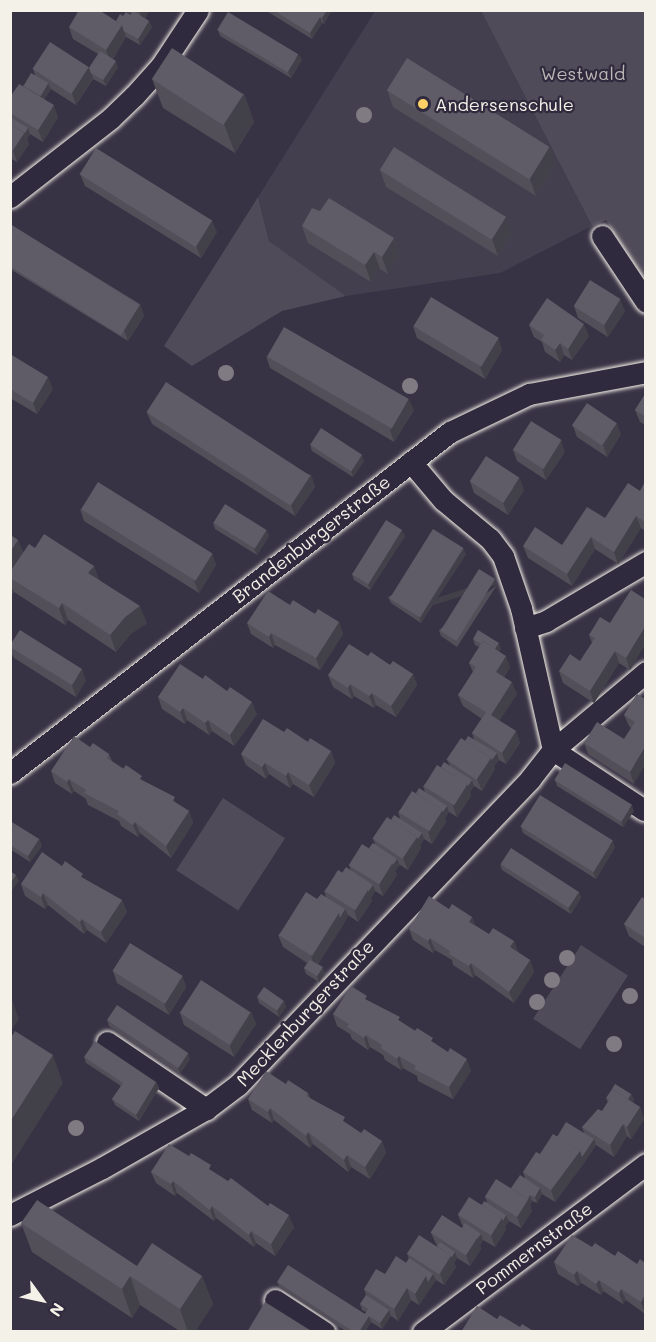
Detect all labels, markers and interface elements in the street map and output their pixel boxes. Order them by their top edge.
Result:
park label: Westwald [541,62,625,84]
place label: Andersenschule [435,93,574,115]
marker: Andersenschule [416,97,430,111]
street label: Brandenburgerstraße [228,471,394,607]
street label: Mecklenburgerstraße [232,936,378,1090]
street label: Pommernstraße [472,1197,596,1299]
north arrow [12,1270,72,1330]
text: N [45,1299,70,1321]

